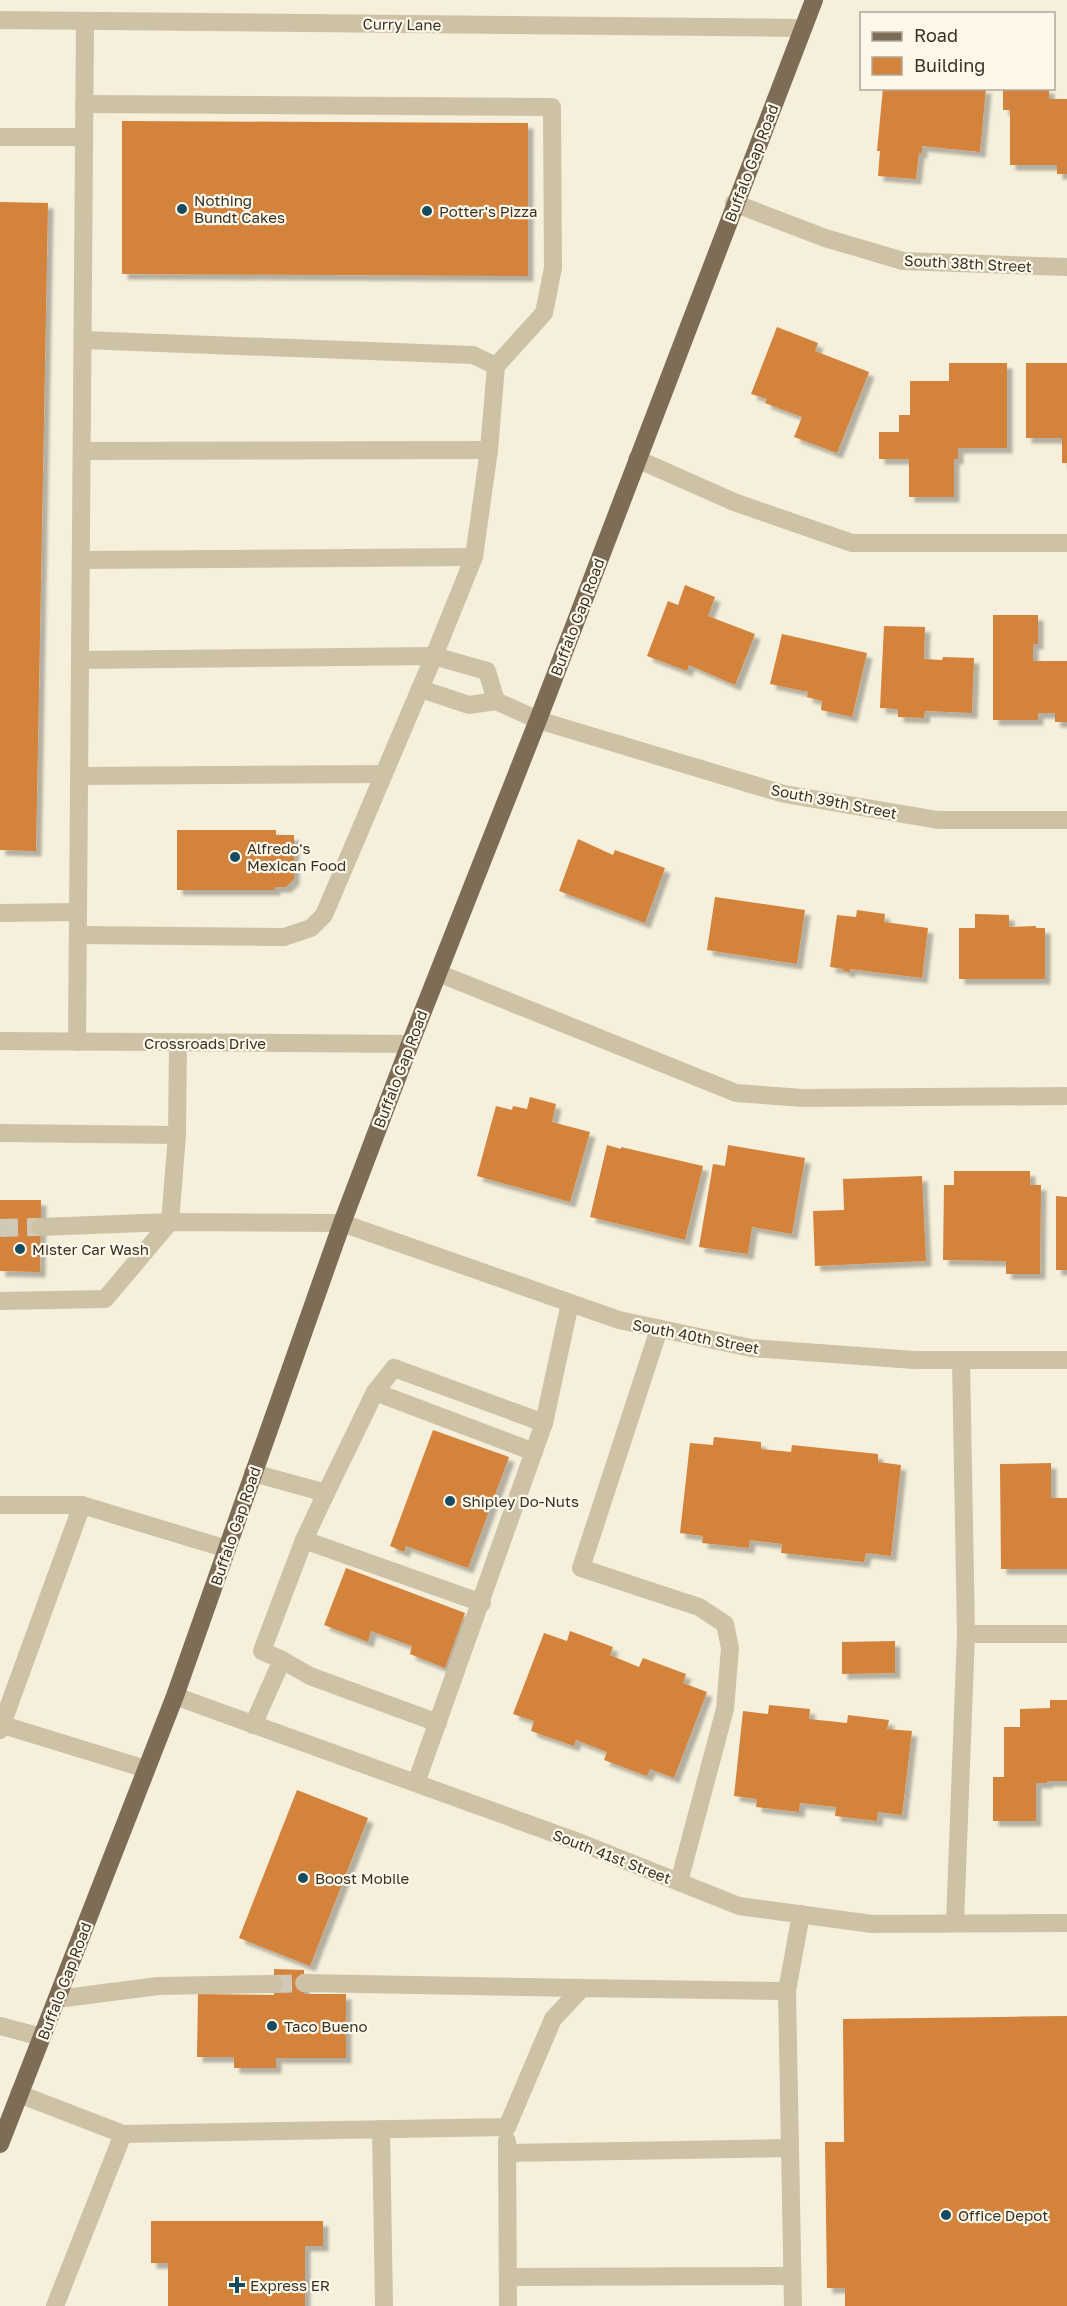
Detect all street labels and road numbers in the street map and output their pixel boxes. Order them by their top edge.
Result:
street label: Curry Lane [363,14,442,34]
street label: Buffalo Gap Road [720,102,782,224]
street label: South 38th Street [904,251,1032,275]
street label: Buffalo Gap Road [546,556,608,678]
street label: South 39th Street [770,780,898,822]
street label: Buffalo Gap Road [369,1008,431,1130]
street label: Crossroads Drive [144,1034,266,1052]
street label: South 40th Street [631,1315,761,1357]
street label: Buffalo Gap Road [206,1464,264,1588]
street label: South 41st Street [550,1825,674,1887]
street label: Buffalo Gap Road [33,1920,95,2042]

